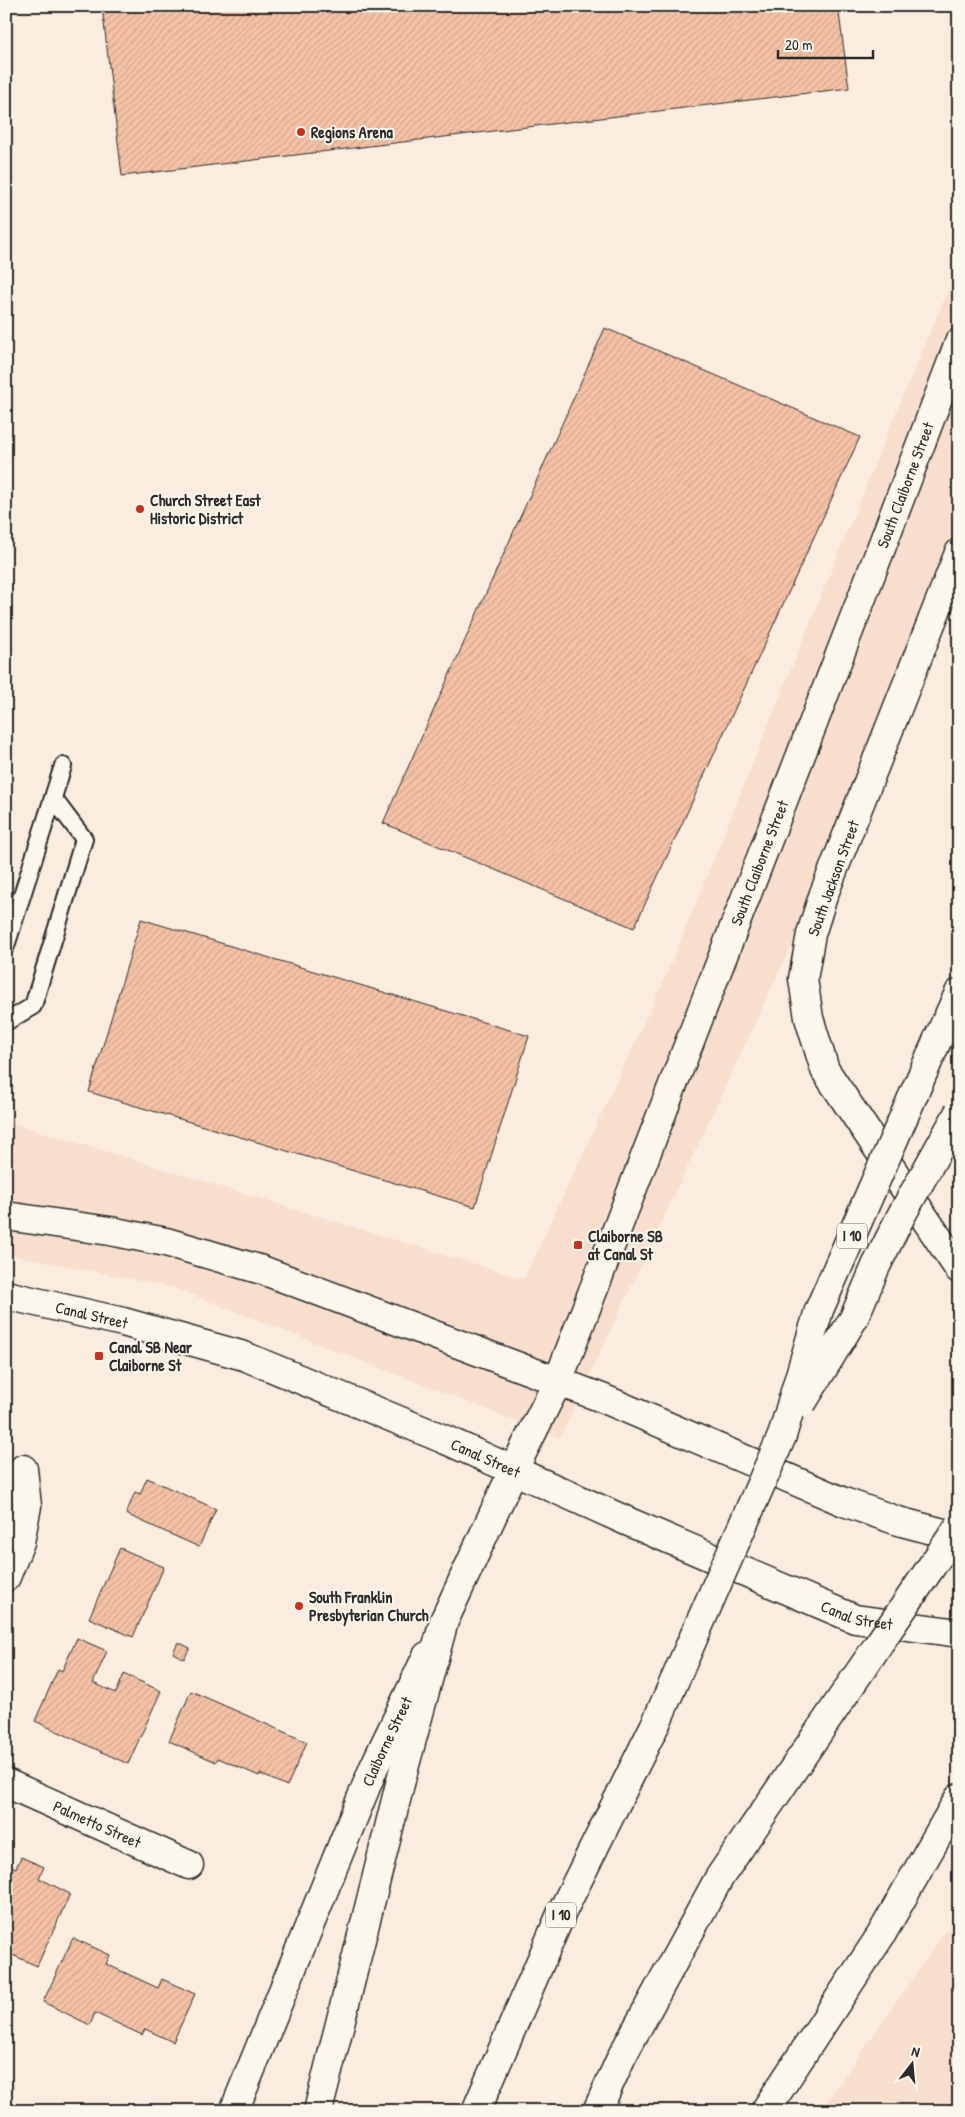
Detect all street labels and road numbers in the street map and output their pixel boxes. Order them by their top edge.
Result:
street label: South Claiborne Street [871,418,939,551]
street label: South Claiborne Street [725,796,794,929]
street label: South Jackson Street [802,816,864,939]
road number: I 10 [837,1224,867,1248]
street label: Canal Street [53,1296,131,1334]
street label: Canal Street [447,1433,524,1483]
street label: Canal Street [818,1595,895,1635]
street label: Claiborne Street [356,1692,417,1789]
street label: Palmetto Street [50,1795,145,1853]
road number: I 10 [546,1902,576,1928]

